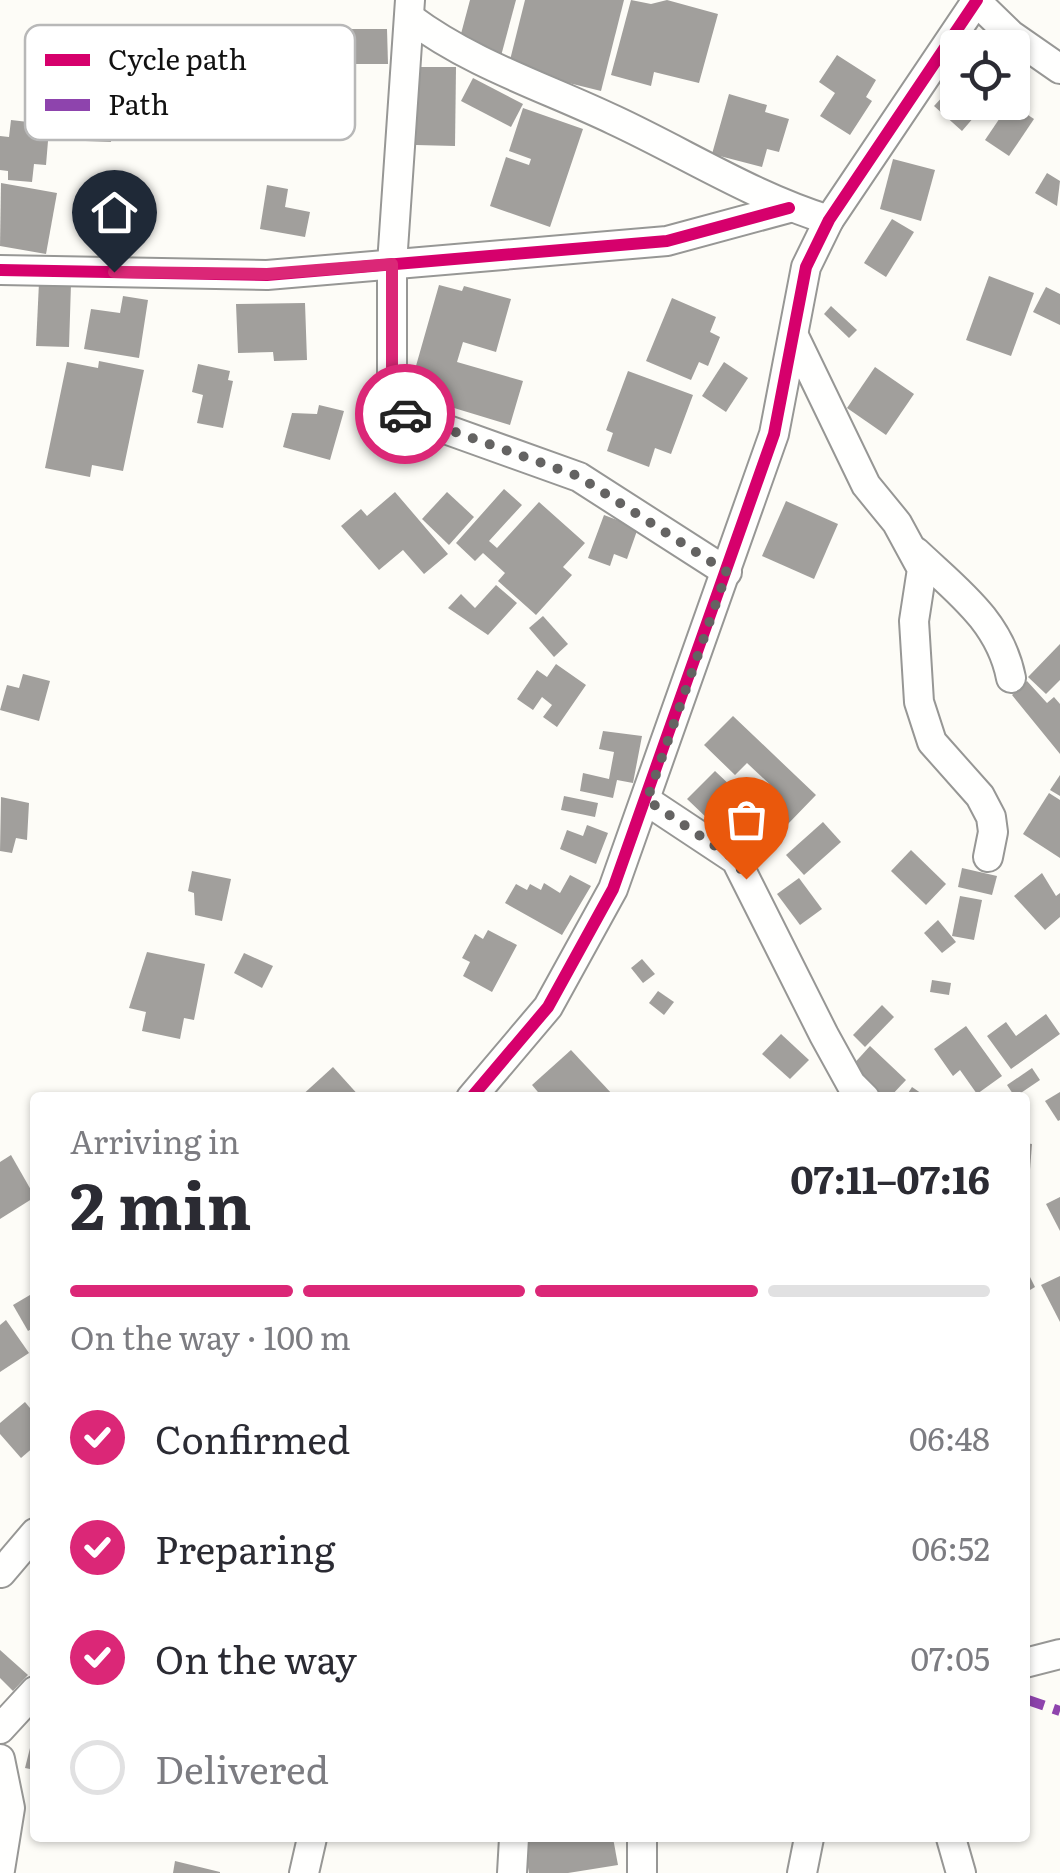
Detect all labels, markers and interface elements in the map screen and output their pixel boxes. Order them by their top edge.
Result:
legend [25,25,355,140]
map controls [940,30,1030,120]
button: locate [940,30,1030,120]
text: Cycle path [108,37,247,79]
text: Path [108,82,169,124]
pin [72,170,157,273]
icon: home [87,185,142,240]
courier [355,364,455,464]
icon: car [378,387,433,442]
pin [704,777,789,880]
icon: bag [719,792,774,847]
text: Arriving in [70,1116,240,1164]
text: 07:11–07:16 [790,1149,990,1206]
text: 2 min [70,1153,252,1250]
text: On the way · 100 m [70,1312,351,1360]
text: Confirmed [155,1409,350,1466]
icon: check [70,1410,125,1465]
text: 06:48 [909,1413,990,1461]
text: Preparing [155,1519,335,1576]
icon: check [70,1520,125,1575]
text: 06:52 [912,1523,990,1571]
text: On the way [155,1629,357,1686]
icon: check [70,1630,125,1685]
text: 07:05 [911,1633,990,1681]
text: Delivered [155,1739,329,1796]

